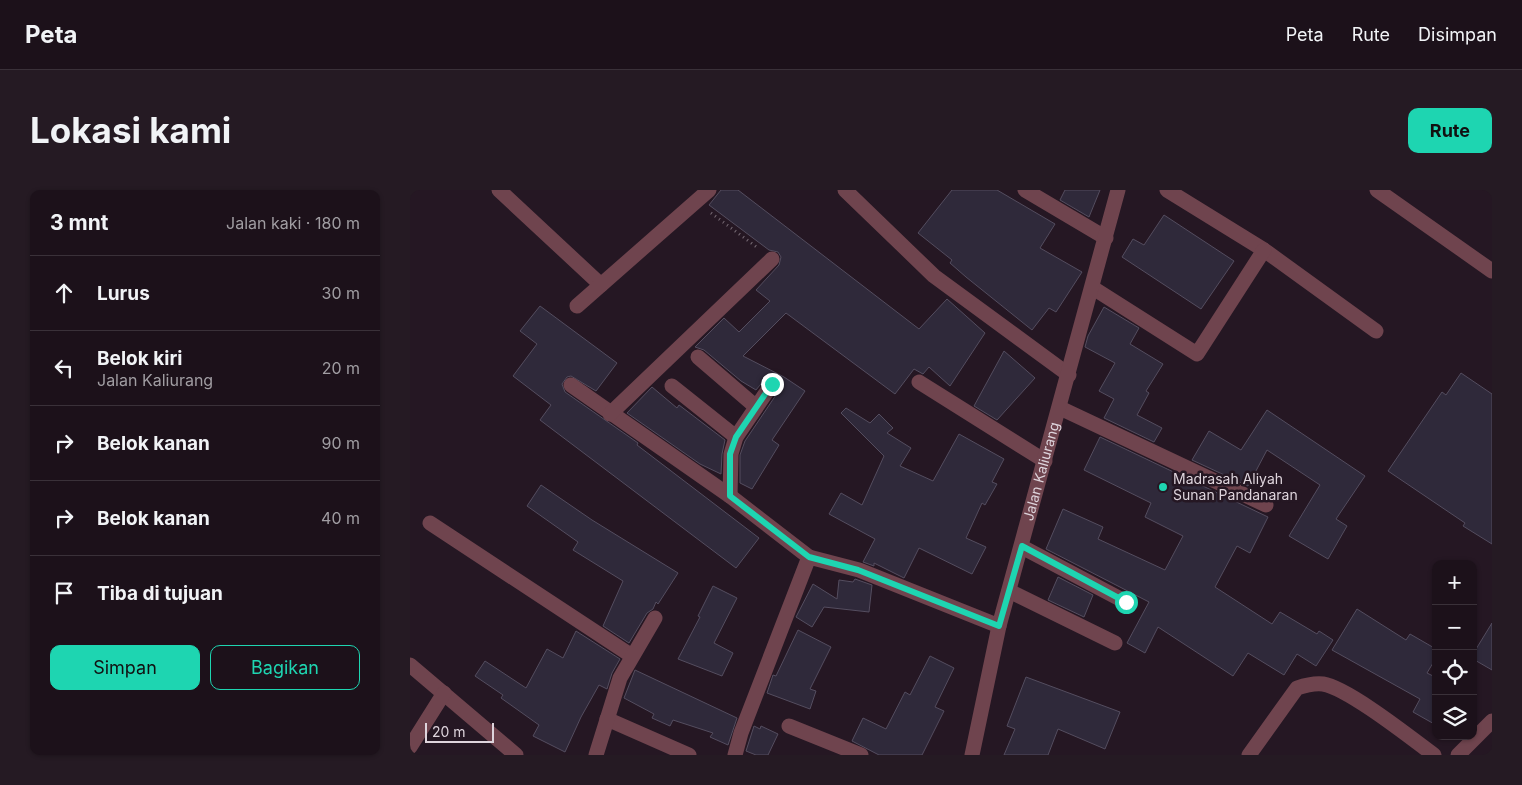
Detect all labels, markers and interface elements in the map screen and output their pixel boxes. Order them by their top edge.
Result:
text: Peta [25,20,78,49]
text: Peta [1286,24,1324,45]
text: Rute [1352,24,1390,45]
text: Disimpan [1418,24,1497,45]
button: Rute [1408,108,1492,153]
text: Lokasi kami [30,109,231,151]
text: 3 mnt [50,210,108,235]
text: Jalan kaki · 180 m [226,213,360,233]
icon: ahead [50,279,78,307]
text: Lurus [97,282,150,305]
text: 30 m [322,283,360,303]
text: Belok kiri [97,347,182,370]
icon: left [50,354,78,382]
text: 20 m [322,358,360,378]
text: Jalan Kaliurang [97,370,213,390]
route end [761,373,784,396]
street label: Jalan Kaliurang [1019,420,1062,523]
icon: right [50,429,78,457]
text: Belok kanan [97,432,210,455]
text: 90 m [321,433,360,453]
place label: Madrasah Aliyah Sunan Pandanaran [1173,470,1298,503]
marker: Madrasah Aliyah Sunan Pandanaran [1157,481,1169,493]
icon: right [50,504,78,532]
text: Belok kanan [97,507,210,530]
text: 40 m [321,508,360,528]
map controls [1432,560,1477,740]
button: + [1432,560,1477,605]
icon: arrive [50,579,78,607]
text: Tiba di tujuan [97,582,223,605]
route start [1115,591,1138,614]
button: − [1432,605,1477,650]
button: Simpan [50,645,200,690]
button: Bagikan [210,645,360,690]
button: locate [1432,650,1477,695]
button: layers [1432,695,1477,740]
scale bar [425,720,494,743]
text: 20 m [432,723,466,740]

